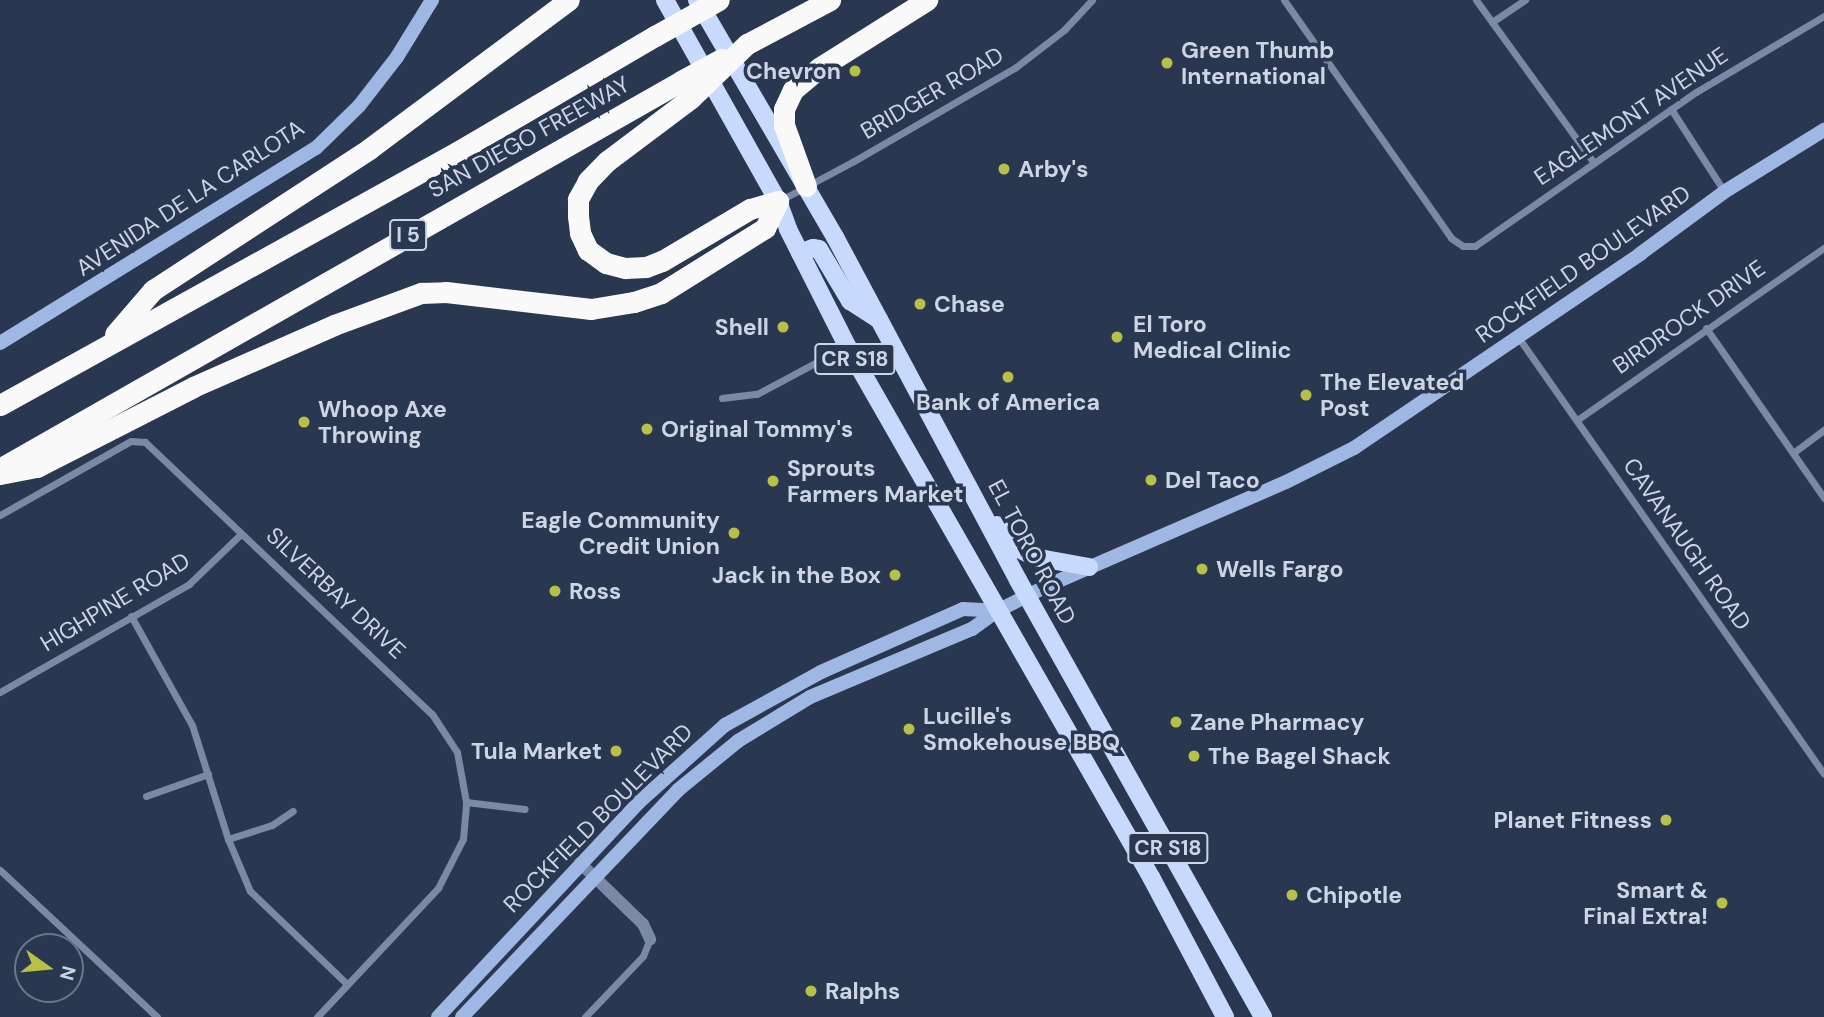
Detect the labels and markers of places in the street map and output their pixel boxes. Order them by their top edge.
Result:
place label: Green Thumb International [1181,36,1334,90]
marker: Green Thumb International [1159,55,1175,71]
place label: Chevron [746,57,841,85]
marker: Chevron [847,63,863,79]
place label: Arby's [1018,155,1088,183]
marker: Arby's [996,161,1012,177]
place label: Chase [934,290,1005,318]
marker: Chase [912,296,928,312]
place label: El Toro Medical Clinic [1133,310,1291,364]
place label: Shell [715,313,769,341]
marker: Shell [775,319,791,335]
marker: El Toro Medical Clinic [1107,327,1127,347]
place label: The Elevated Post [1320,368,1464,422]
marker: Bank of America [1000,369,1016,385]
marker: The Elevated Post [1298,387,1314,403]
place label: Bank of America [916,388,1100,416]
place label: Whoop Axe Throwing [318,395,447,449]
marker: Whoop Axe Throwing [296,414,312,430]
place label: Original Tommy's [661,415,853,443]
marker: Original Tommy's [639,421,655,437]
place label: Sprouts Farmers Market [787,454,963,508]
place label: Del Taco [1165,466,1260,494]
marker: Del Taco [1143,472,1159,488]
marker: Sprouts Farmers Market [765,473,781,489]
place label: Eagle Community Credit Union [521,506,720,560]
marker: Eagle Community Credit Union [726,525,742,541]
place label: Wells Fargo [1216,555,1344,583]
place label: Jack in the Box [712,561,881,589]
marker: Wells Fargo [1194,561,1210,577]
marker: Jack in the Box [887,567,903,583]
place label: Ross [569,577,621,605]
marker: Ross [547,583,563,599]
place label: Lucille's Smokehouse BBQ [923,702,1120,756]
place label: Zane Pharmacy [1190,708,1364,736]
marker: Zane Pharmacy [1168,714,1184,730]
marker: Lucille's Smokehouse BBQ [901,721,917,737]
place label: Tula Market [471,737,602,765]
place label: The Bagel Shack [1208,742,1391,770]
marker: Tula Market [608,743,624,759]
marker: The Bagel Shack [1186,748,1202,764]
place label: Planet Fitness [1493,806,1652,834]
marker: Planet Fitness [1658,812,1674,828]
place label: Smart & Final Extra! [1583,876,1708,930]
place label: Chipotle [1306,881,1402,909]
marker: Chipotle [1284,887,1300,903]
marker: Smart & Final Extra! [1714,895,1730,911]
place label: Ralphs [825,977,900,1005]
marker: Ralphs [803,983,819,999]

